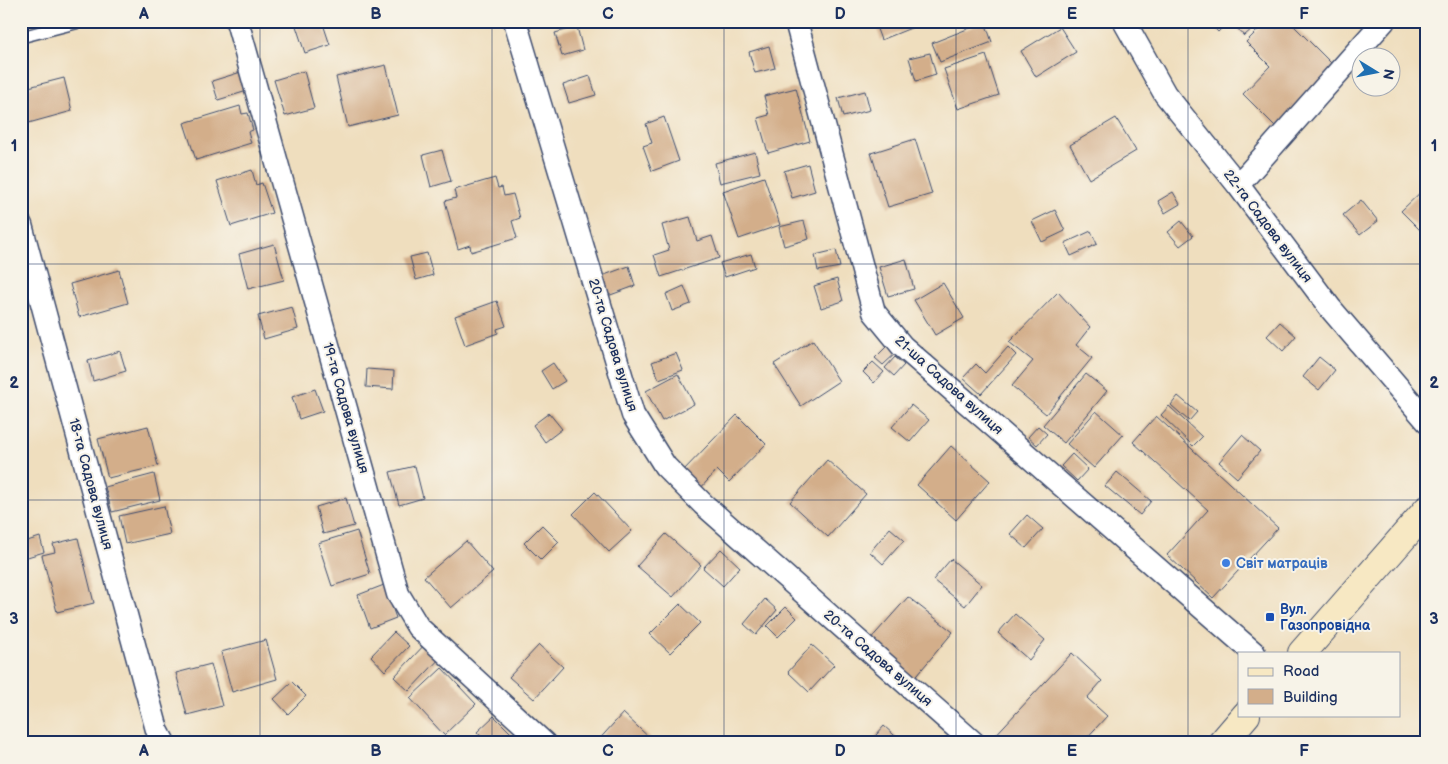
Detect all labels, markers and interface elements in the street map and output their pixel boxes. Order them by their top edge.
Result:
text: A [138,5,149,24]
text: B [370,5,382,24]
text: C [602,5,614,24]
text: D [834,5,846,24]
text: E [1067,5,1077,24]
text: F [1299,5,1309,24]
north arrow [1350,48,1400,98]
text: N [1379,68,1398,81]
text: 1 [11,137,17,156]
text: 1 [1431,137,1437,156]
street label: 22-га Садова вулиця [1220,166,1316,286]
street label: 20-та Садова вулиця [585,276,641,414]
street label: 21-ша Садова вулиця [891,332,1007,438]
street label: 19-та Садова вулиця [319,341,373,476]
text: 2 [9,374,19,393]
text: 2 [1429,374,1439,393]
street label: 18-та Садова вулиця [65,416,117,552]
place label: Світ матраців [1236,555,1328,572]
marker: Світ матраців [1220,557,1232,569]
place label: Вул. Газопровідна [1280,601,1371,634]
street label: 20-та Садова вулиця [820,606,936,710]
text: 3 [9,610,19,629]
text: 3 [1429,610,1439,629]
marker: Вул. Газопровідна [1264,611,1276,623]
legend [1238,652,1400,716]
text: Road [1283,662,1319,681]
text: Building [1283,688,1338,707]
text: A [138,742,149,761]
text: B [370,742,382,761]
text: C [602,742,614,761]
text: D [834,742,846,761]
text: E [1067,742,1077,761]
text: F [1299,742,1309,761]

